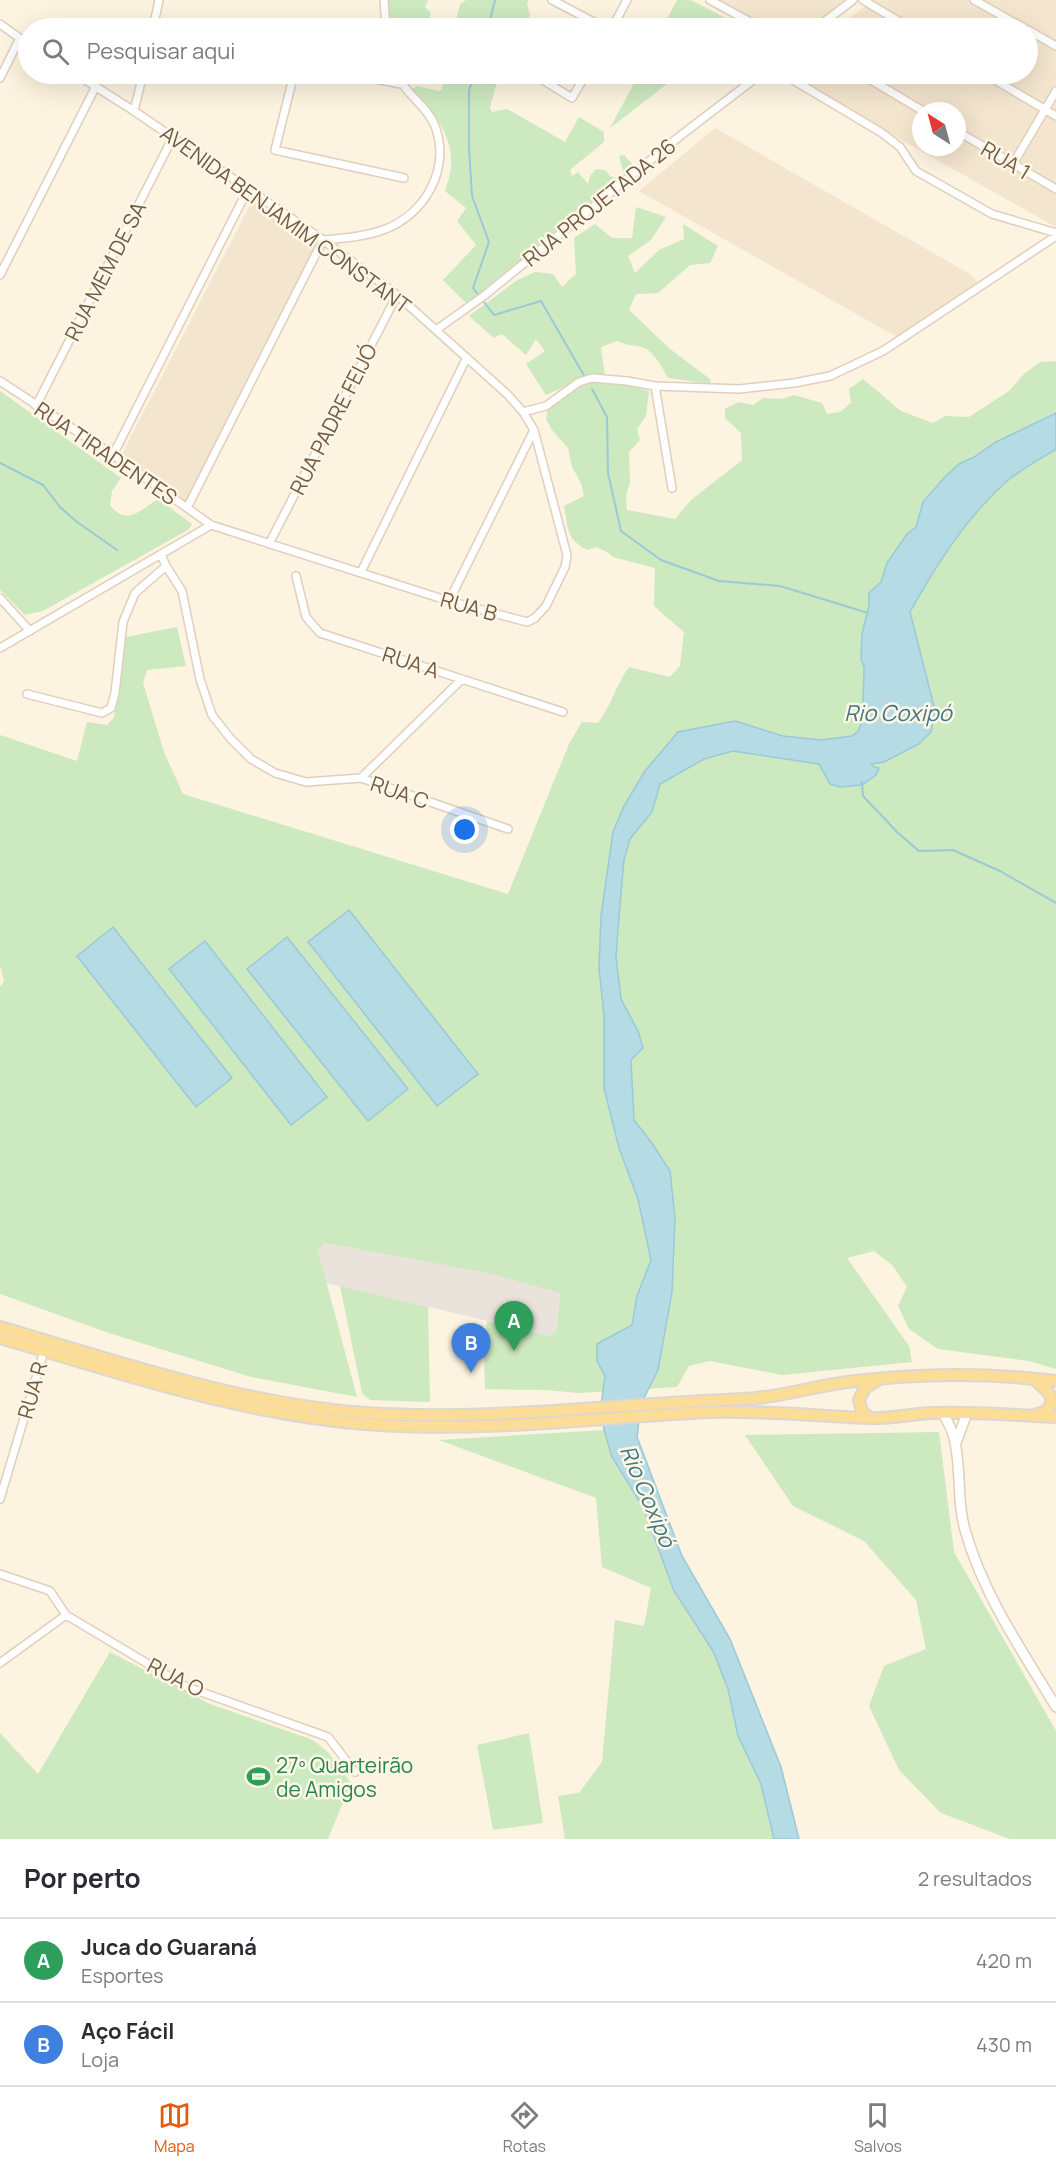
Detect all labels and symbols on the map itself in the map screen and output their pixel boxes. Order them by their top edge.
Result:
north arrow [912,102,966,156]
street label: AVENIDA BENJAMIM CONSTANT [155,119,417,320]
street label: RUA PROJETADA 26 [517,132,681,272]
street label: RUA 1 [976,134,1036,186]
street label: RUA MEM DE SA [58,197,152,345]
street label: RUA PADRE FEIJÓ [283,339,383,499]
street label: RUA TIRADENTES [29,395,183,511]
street label: RUA B [437,585,501,627]
street label: RUA A [379,640,443,684]
water label: Rio Coxipó [844,698,954,728]
street label: RUA C [367,769,433,815]
your location [450,815,479,844]
pin: A [494,1302,534,1351]
pin: B [452,1324,490,1373]
street label: RUA R [11,1358,53,1422]
water label: Rio Coxipó [613,1441,684,1553]
street label: RUA O [143,1651,209,1703]
place label: 27º Quarteirão de Amigos [276,1751,413,1803]
sports icon: 27º Quarteirão de Amigos [245,1764,271,1790]

